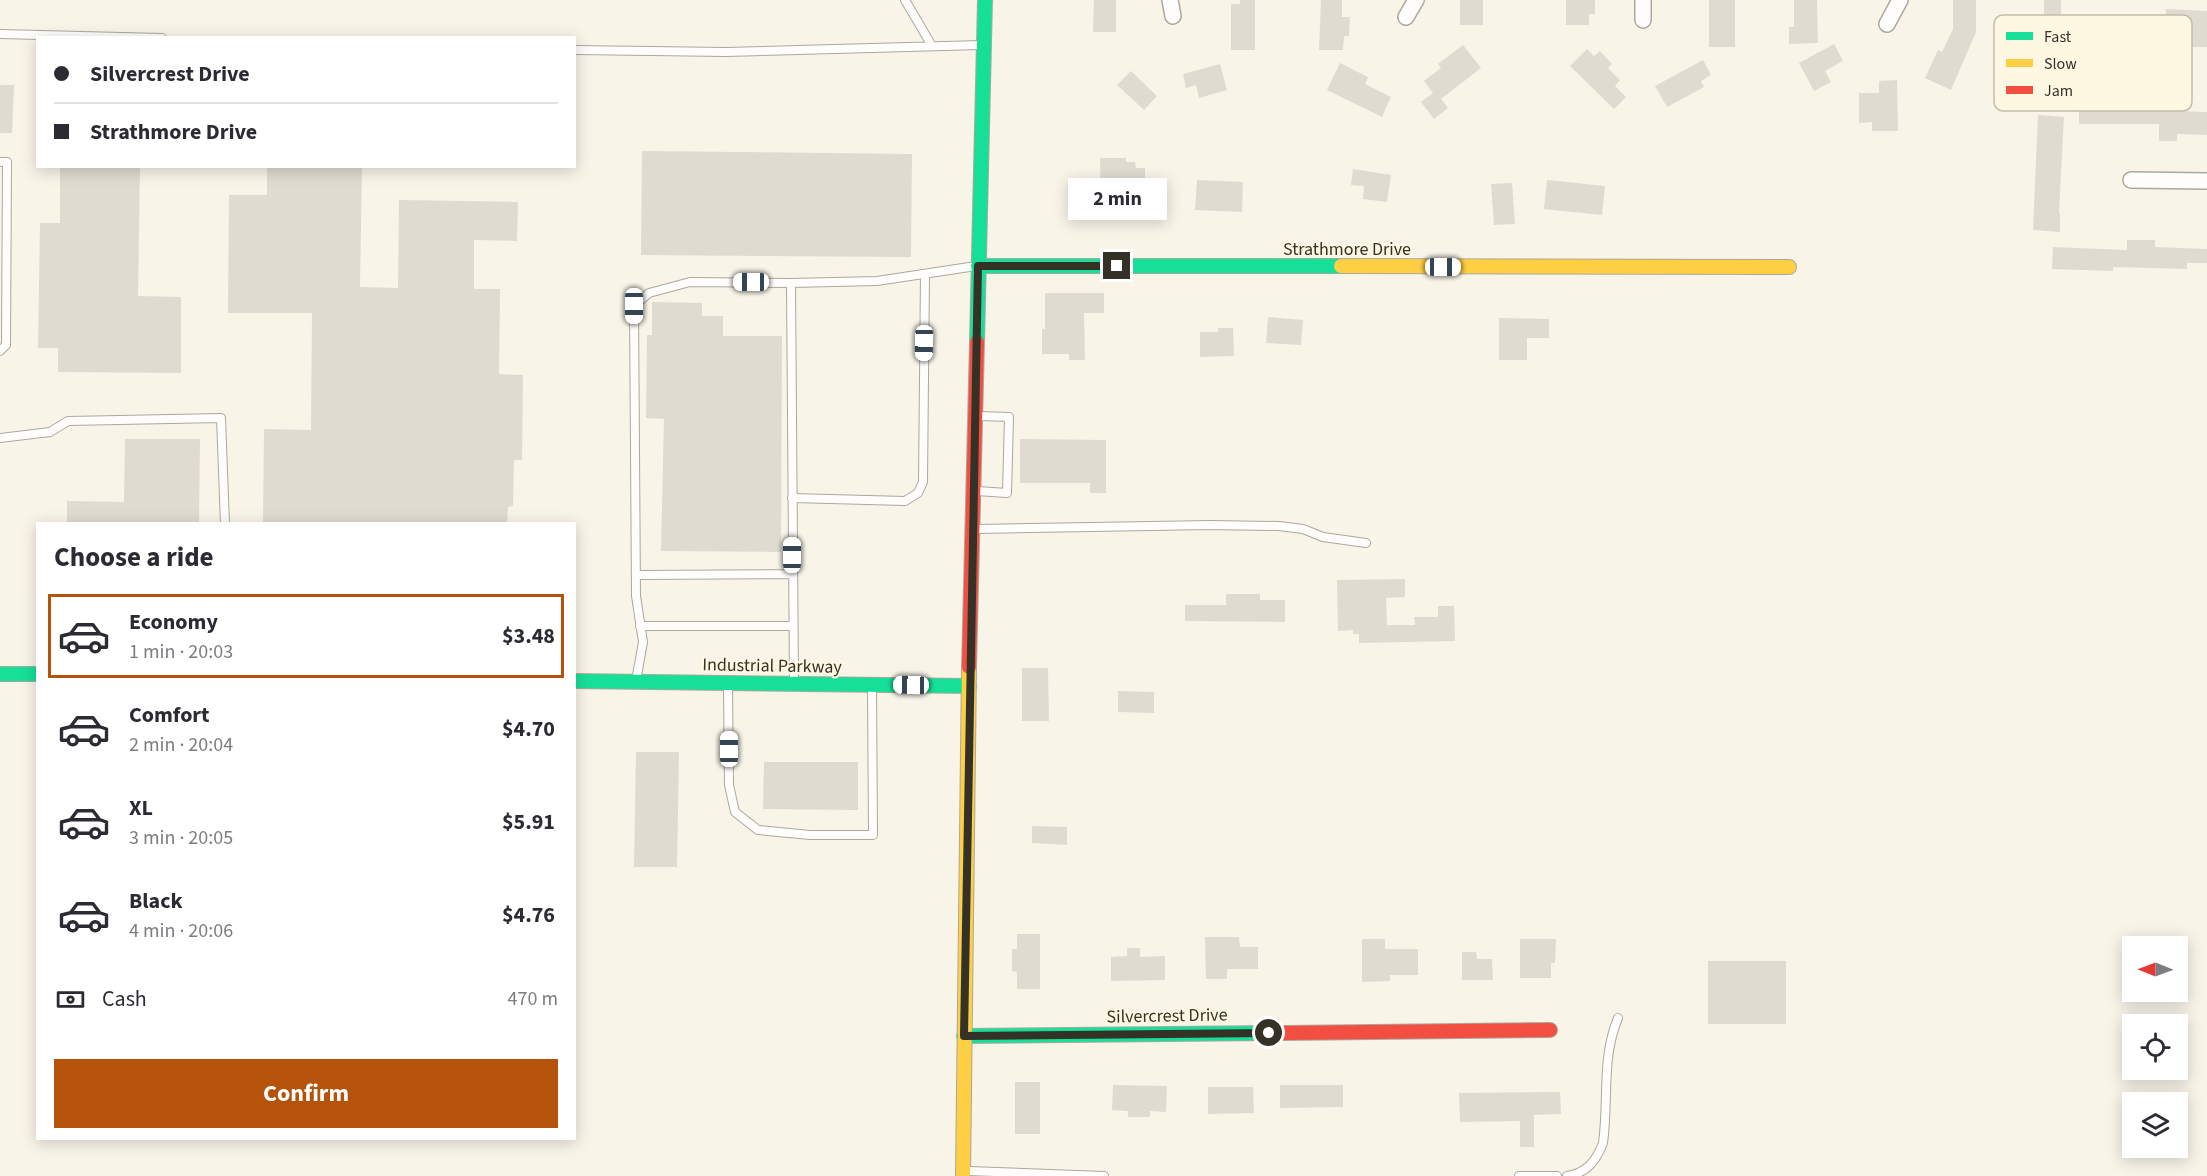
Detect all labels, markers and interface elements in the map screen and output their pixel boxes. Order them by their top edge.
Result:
legend [1994,15,2192,111]
text: Fast [2044,26,2072,48]
text: Slow [2044,53,2077,75]
text: Silvercrest Drive [90,58,250,90]
text: Jam [2044,80,2073,102]
text: Strathmore Drive [90,116,257,148]
callout: 2 min [1068,179,1166,221]
text: 2 min [1093,185,1142,213]
street label: Strathmore Drive [1283,237,1411,262]
route end [1103,252,1130,279]
car [1425,258,1461,276]
car [733,273,769,291]
car [625,288,643,324]
car [915,325,933,361]
car [783,537,801,573]
text: Choose a ride [54,538,214,577]
text: Economy [129,606,218,638]
icon: car [57,609,111,663]
text: $3.48 [502,620,555,652]
text: 1 min · 20:03 [129,638,233,666]
street label: Industrial Parkway [702,652,843,680]
car [893,676,929,694]
text: Comfort [129,699,210,731]
icon: car [57,702,111,756]
text: $4.70 [502,713,555,745]
text: 2 min · 20:04 [129,731,233,759]
car [720,731,738,767]
text: XL [129,792,153,824]
icon: car [57,795,111,849]
text: $5.91 [502,806,555,838]
text: 3 min · 20:05 [129,824,233,852]
text: Black [129,885,183,917]
icon: car [57,888,111,942]
text: $4.76 [502,899,555,931]
text: 4 min · 20:06 [129,917,233,945]
north arrow [2122,936,2188,1002]
map controls [2122,936,2188,1158]
icon: cash [54,983,87,1016]
text: Cash [102,983,147,1015]
text: 470 m [508,985,558,1013]
street label: Silvercrest Drive [1106,1002,1228,1030]
button: locate [2122,1014,2188,1080]
route start [1255,1019,1282,1046]
button: Confirm [54,1059,558,1128]
button: layers [2122,1092,2188,1158]

